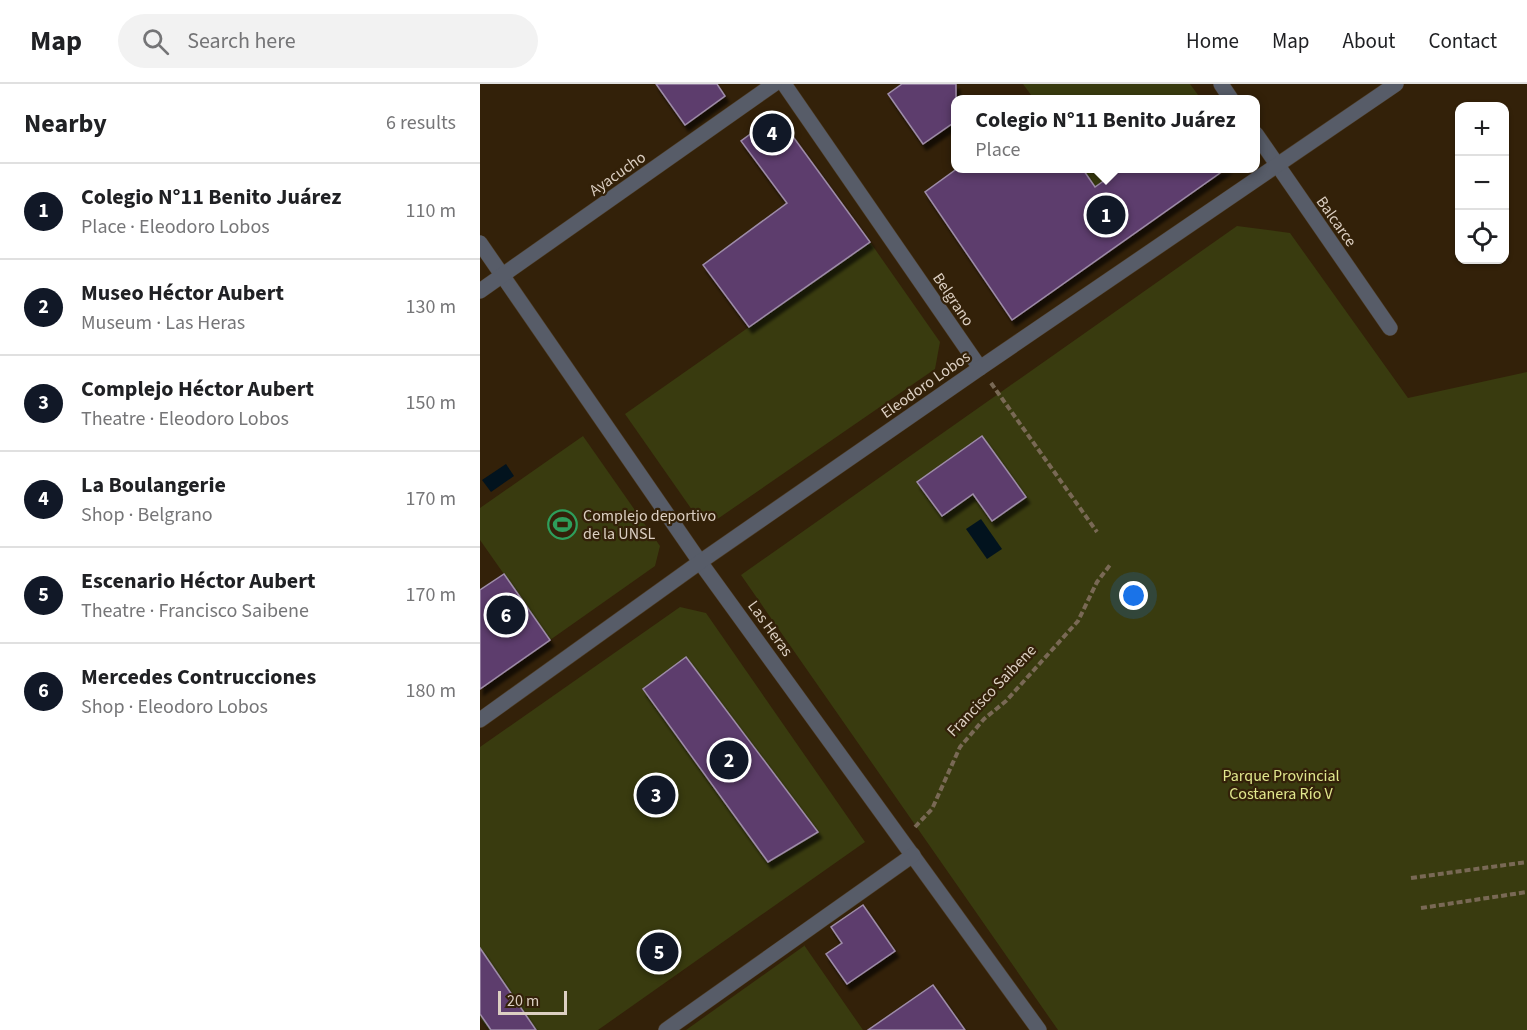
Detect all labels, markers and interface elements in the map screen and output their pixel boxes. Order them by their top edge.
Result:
search box [118,14,538,68]
text: Map [30,21,82,61]
icon: search [139,25,172,58]
text: Search here [187,25,296,57]
text: Home [1186,26,1239,56]
text: Map [1272,26,1310,56]
text: About [1343,26,1395,56]
text: Contact [1428,26,1497,56]
popup [951,95,1260,173]
map controls [1455,102,1509,264]
button: + [1455,102,1509,156]
text: Colegio N°11 Benito Juárez [975,104,1236,136]
text: Nearby [24,105,107,142]
text: 6 results [386,109,456,137]
pin: 4 [752,110,792,156]
text: Place [975,136,1020,164]
street label: Ayacucho [585,146,650,201]
button: − [1455,156,1509,210]
text: Colegio N°11 Benito Juárez [81,181,341,213]
pin: 1 [1086,192,1126,238]
street label: Balcarce [1311,192,1362,251]
text: 1 [38,197,49,225]
text: 110 m [406,197,456,225]
button: locate [1455,210,1509,264]
text: Place · Eleodoro Lobos [81,213,270,241]
street label: Belgrano [927,268,979,331]
text: Museo Héctor Aubert [81,277,284,309]
text: 2 [38,293,49,321]
text: 130 m [406,293,456,321]
text: Museum · Las Heras [81,309,245,337]
street label: Eleodoro Lobos [877,346,975,424]
text: Complejo Héctor Aubert [81,373,314,405]
text: 3 [38,389,49,417]
text: 150 m [406,389,456,417]
text: Theatre · Eleodoro Lobos [81,405,289,433]
text: La Boulangerie [81,469,226,501]
text: 4 [38,485,49,513]
text: 170 m [406,485,456,513]
text: Shop · Belgrano [81,501,213,529]
place label: Complejo deportivo de la UNSL [583,505,716,545]
sports icon: Complejo deportivo de la UNSL [546,508,578,540]
text: Escenario Héctor Aubert [81,565,315,597]
text: 5 [38,581,49,609]
text: 170 m [406,581,456,609]
your location [1119,581,1148,610]
pin: 6 [486,592,526,638]
street label: Las Heras [742,596,798,661]
text: Theatre · Francisco Saibene [81,597,309,625]
street label: Francisco Saibene [942,640,1041,742]
text: Mercedes Contrucciones [81,661,316,693]
text: 6 [38,677,49,705]
text: 180 m [406,677,456,705]
text: Shop · Eleodoro Lobos [81,693,268,721]
pin: 2 [710,738,748,782]
park label: Parque Provincial Costanera Río V [1222,765,1340,805]
pin: 3 [636,772,675,818]
pin: 5 [640,930,678,974]
scale bar [498,988,567,1016]
text: 20 m [507,990,539,1012]

